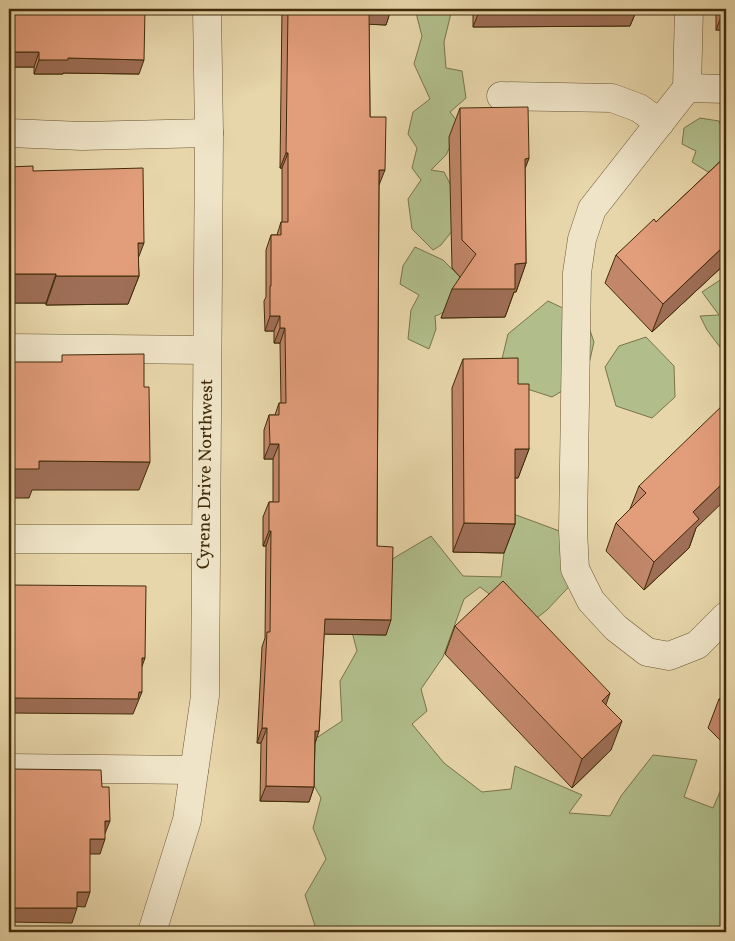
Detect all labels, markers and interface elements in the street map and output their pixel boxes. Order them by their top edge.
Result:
street label: Cyrene Drive Northwest [192,379,220,569]

